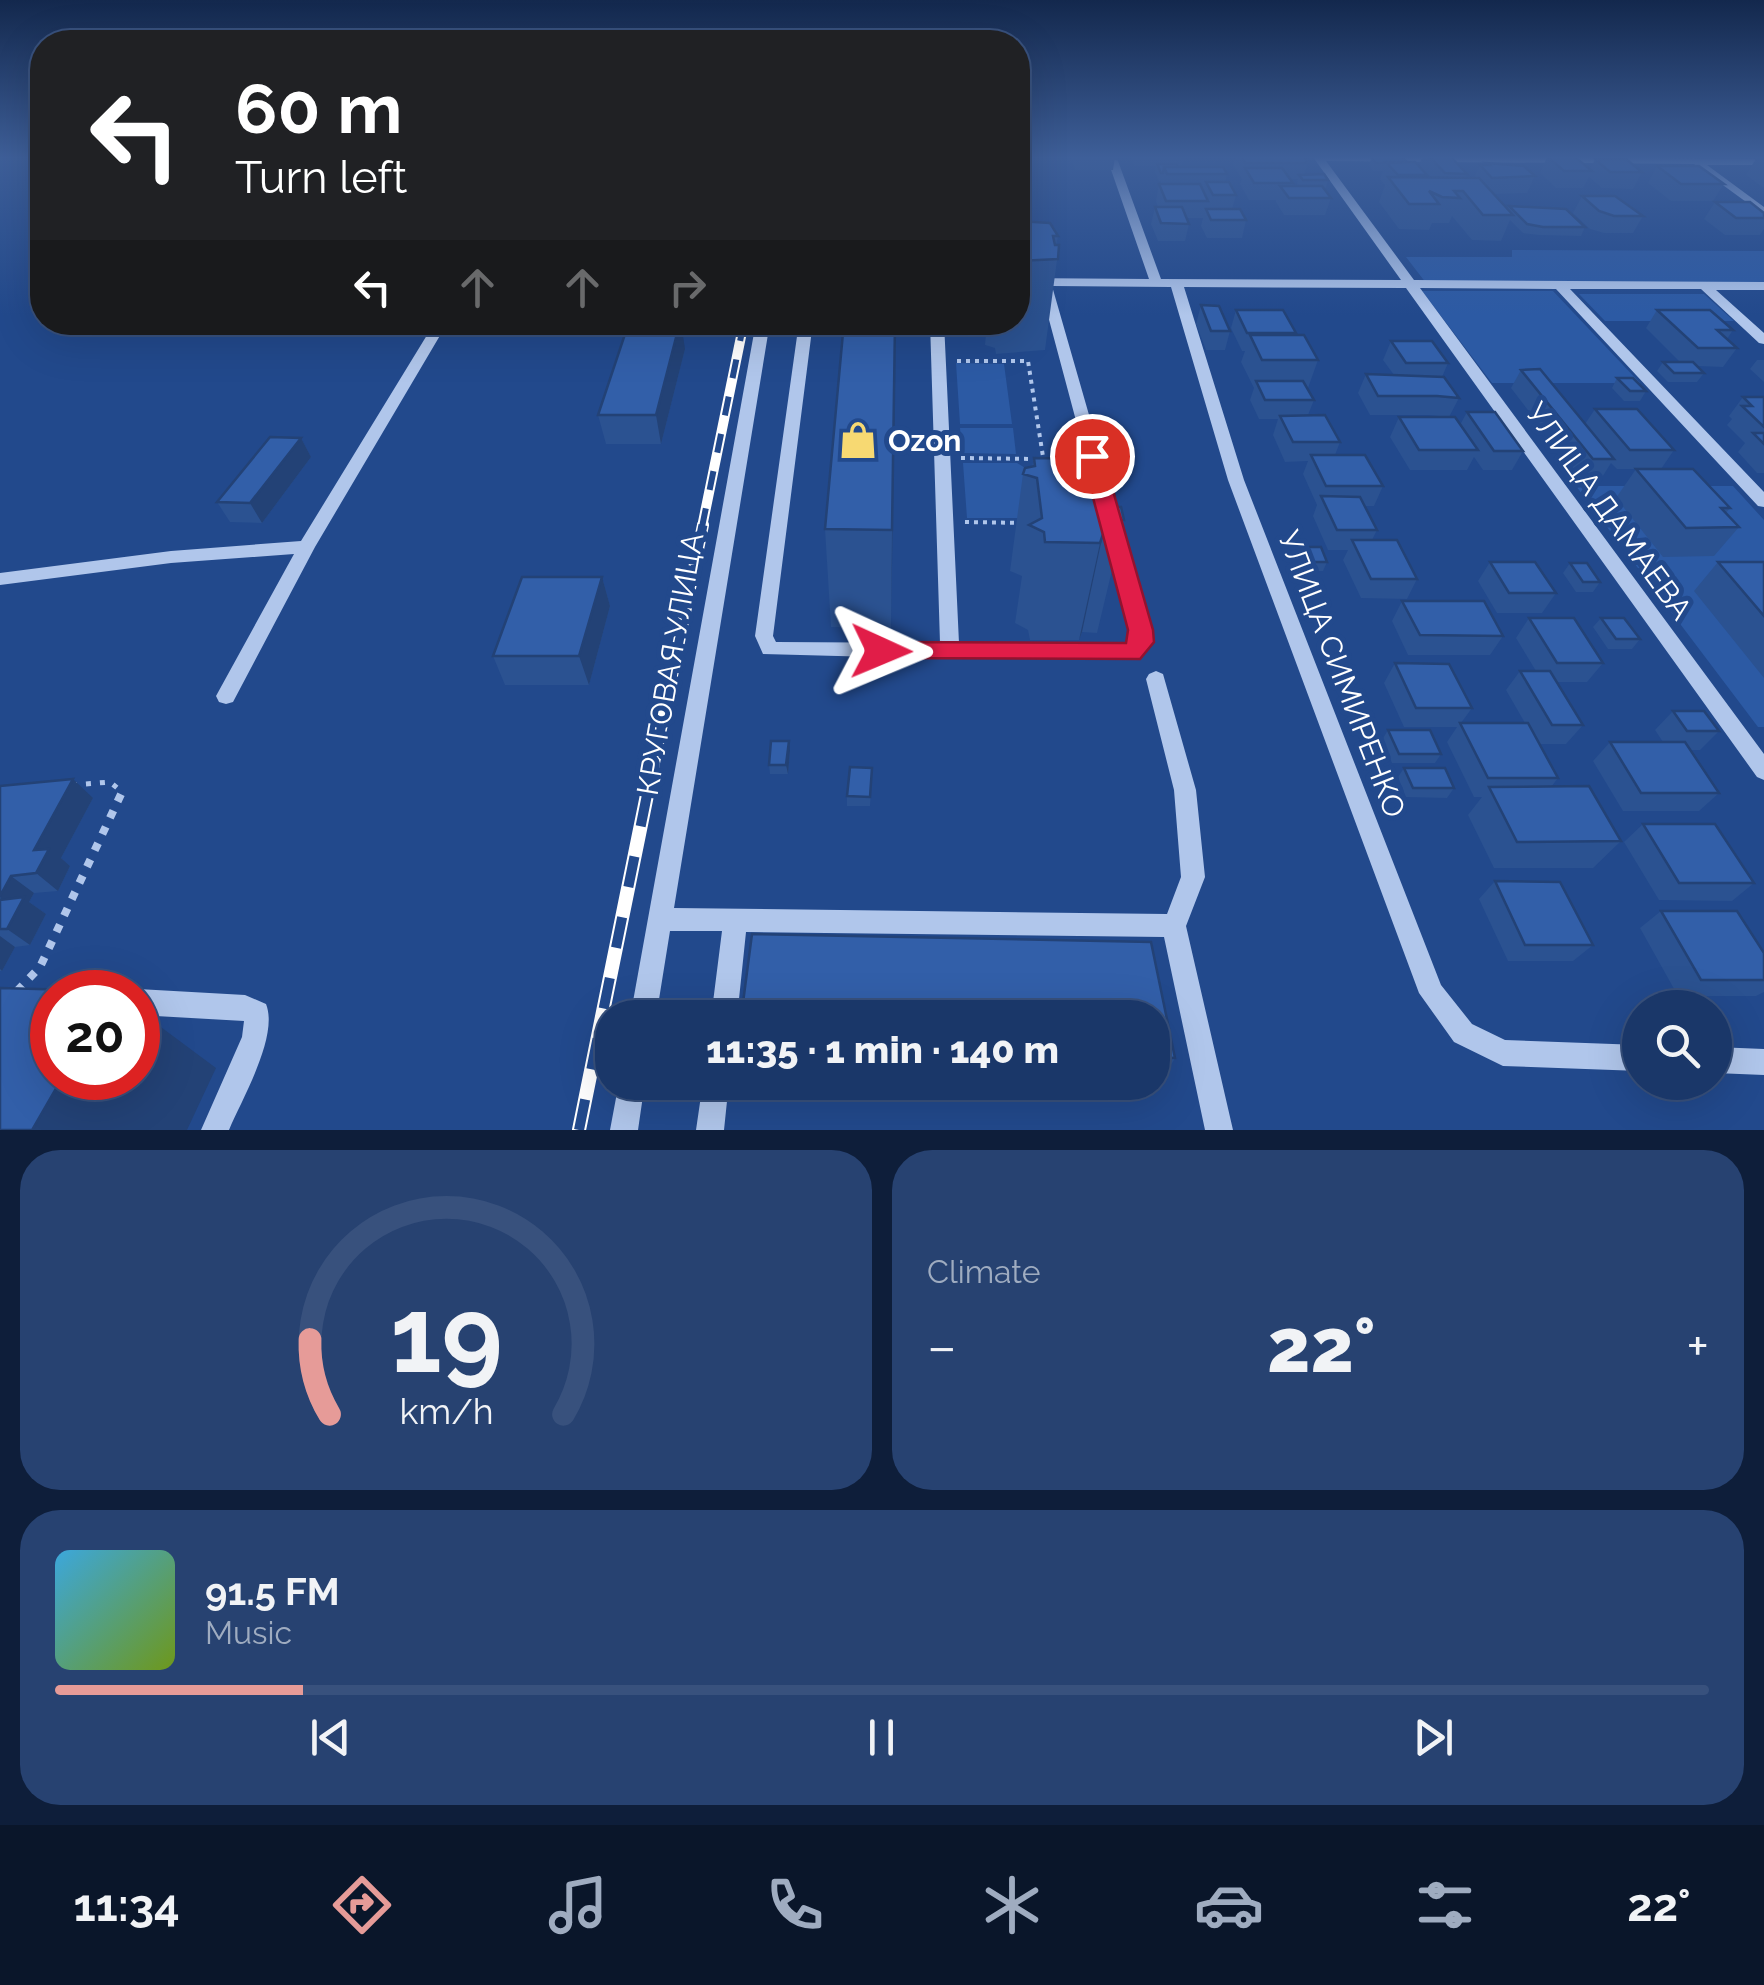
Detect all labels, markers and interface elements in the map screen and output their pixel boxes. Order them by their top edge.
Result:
text: 60 m [235,67,402,149]
icon: left [70,70,200,200]
text: Turn left [235,151,407,204]
icon: left [345,260,400,315]
icon: ahead [450,260,505,315]
icon: ahead [555,260,610,315]
icon: right [660,260,715,315]
street label: УЛИЦА ДАМАЕВА [1519,396,1699,626]
pin [1050,414,1135,499]
shop icon: Ozon [837,419,879,461]
place label: Ozon [888,423,961,458]
icon: arrive [1065,429,1120,484]
street label: УЛИЦА СИМИРЕНКО [1271,526,1413,822]
street label: КРУГОВАЯ УЛИЦА [630,530,710,798]
position arrow [829,599,933,703]
speed limit sign: 20 [30,970,160,1100]
map controls [1622,990,1732,1100]
button: search [1622,990,1732,1100]
text: 11:35 · 1 min · 140 m [706,1027,1059,1072]
text: Climate [927,1253,1041,1290]
text: 19 [390,1274,502,1396]
text: 22° [1267,1301,1376,1390]
text: − [927,1314,957,1379]
text: + [1686,1314,1709,1379]
text: km/h [399,1390,493,1432]
text: 91.5 FM [205,1569,340,1614]
text: Music [205,1614,292,1651]
icon: previous [303,1710,358,1765]
icon: pause [854,1710,909,1765]
icon: next [1406,1710,1461,1765]
icon: directions [327,1870,397,1940]
icon: music [543,1870,613,1940]
icon: phone [760,1870,830,1940]
icon: climate [977,1870,1047,1940]
icon: car [1194,1870,1264,1940]
icon: filters [1410,1870,1480,1940]
text: 11:34 [73,1879,180,1932]
text: 22° [1627,1879,1691,1932]

